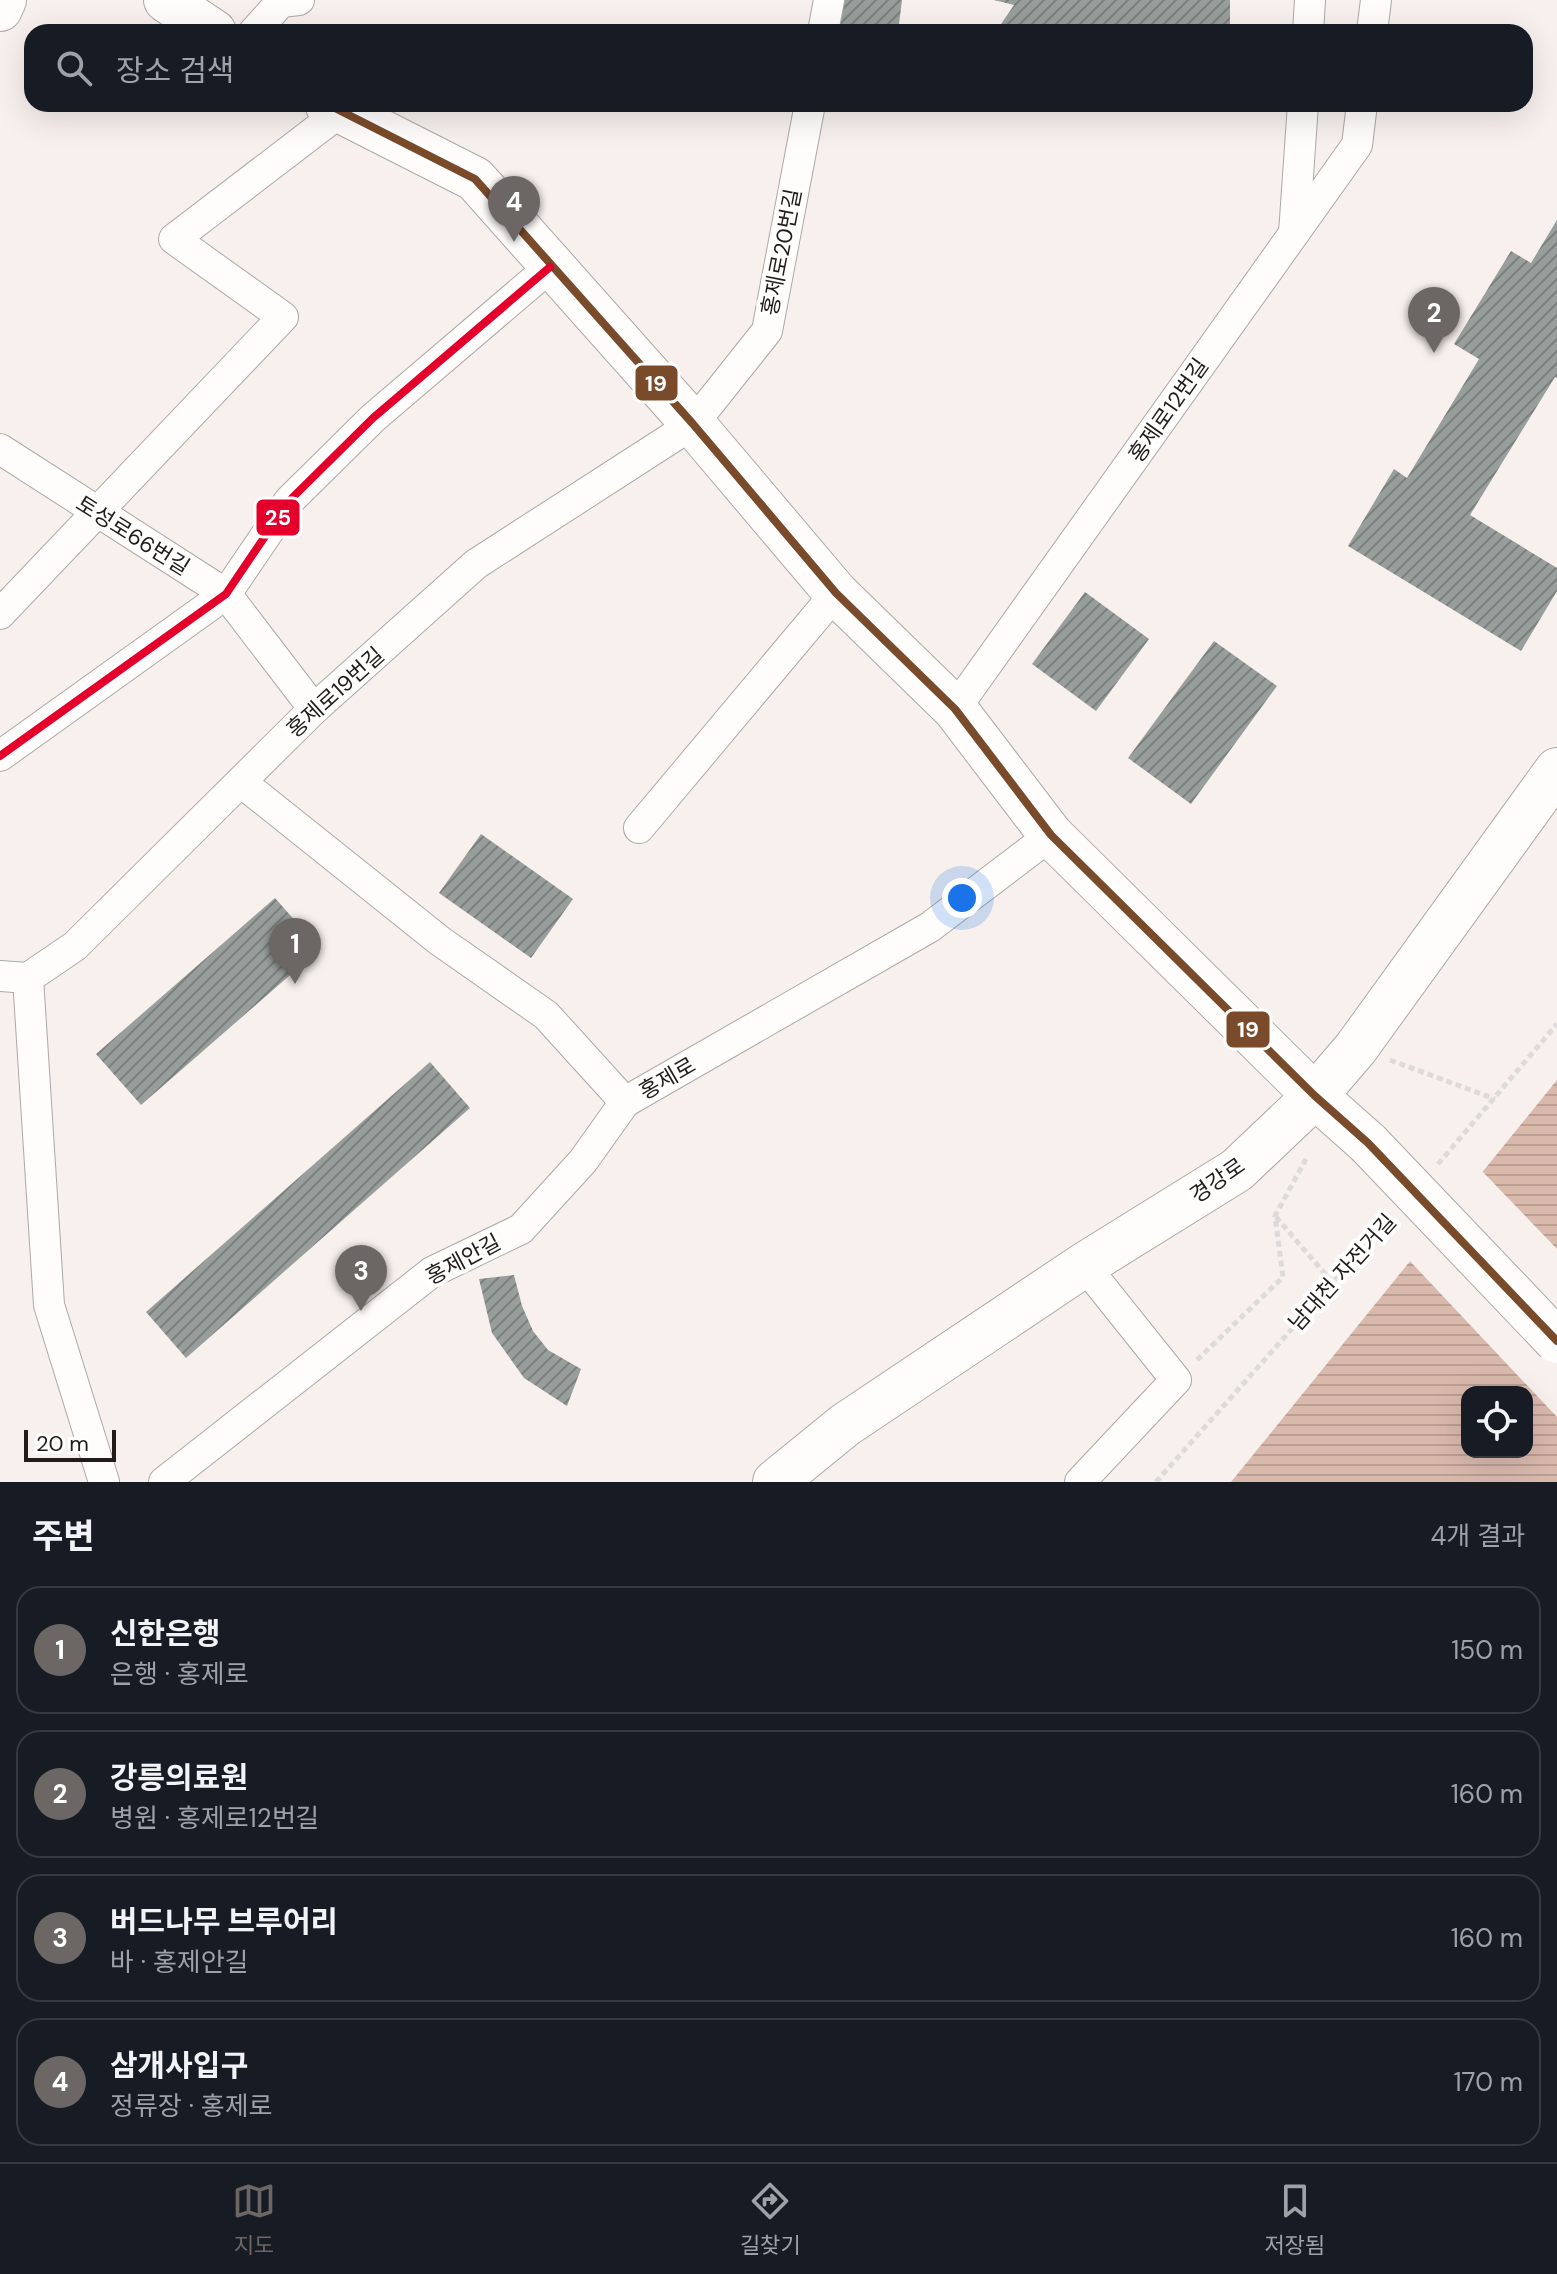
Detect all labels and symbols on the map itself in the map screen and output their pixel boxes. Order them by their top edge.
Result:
pin: 4 [488,176,540,242]
street label: 홍제로20번길 [755,186,808,318]
pin: 2 [1408,287,1460,353]
street label: 홍제로12번길 [1122,353,1215,468]
line badge: 19 [634,364,679,402]
text: 19 [645,369,667,398]
street label: 토성로66번길 [70,489,195,582]
line badge: 25 [255,498,301,537]
text: 25 [265,503,291,532]
street label: 홍제로19번길 [280,641,390,744]
your location [942,878,982,918]
pin: 1 [269,918,321,984]
line badge: 19 [1225,1010,1271,1049]
text: 19 [1237,1015,1259,1044]
street label: 홍제로 [634,1051,701,1106]
street label: 경강로 [1184,1151,1250,1210]
street label: 남대천 자전거길 [1282,1208,1403,1337]
street label: 홍제안길 [421,1228,506,1291]
pin: 3 [335,1245,387,1311]
scale bar [24,1426,116,1462]

